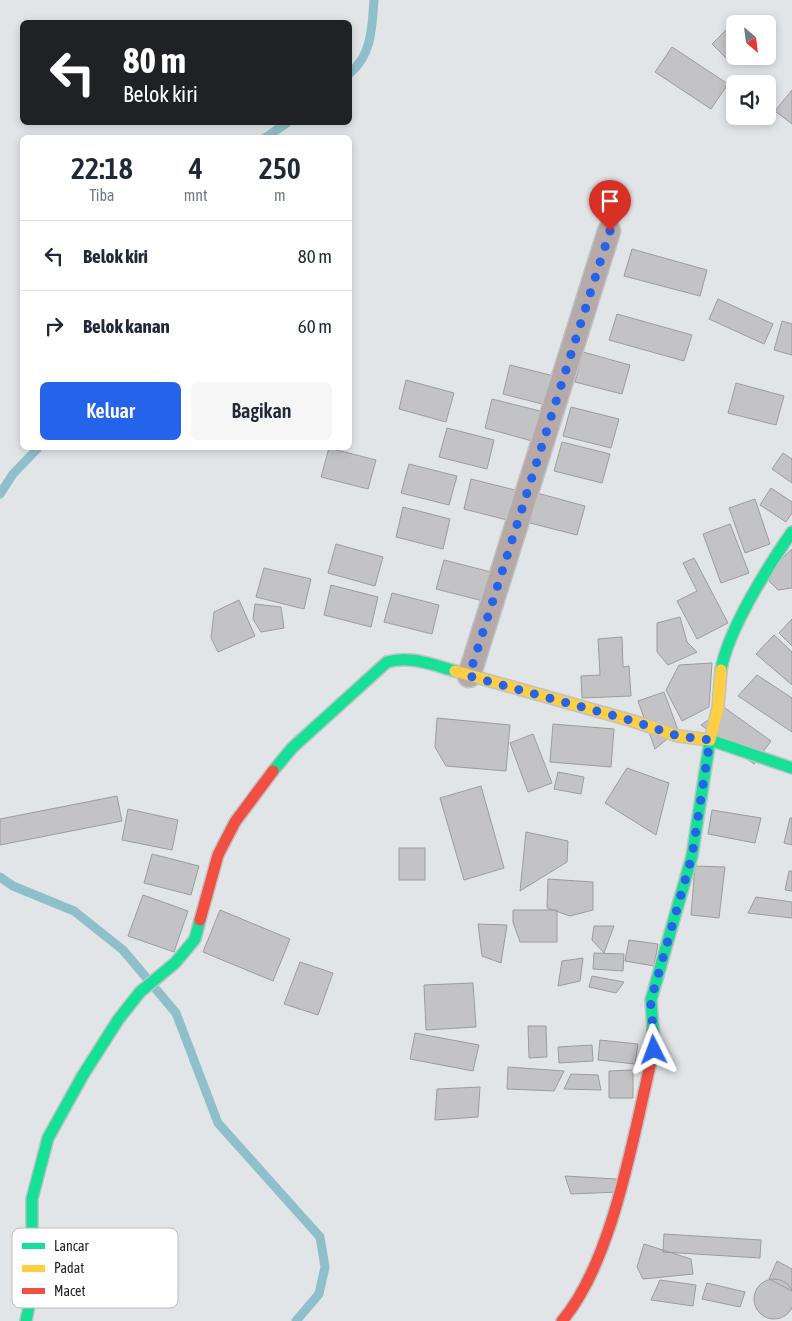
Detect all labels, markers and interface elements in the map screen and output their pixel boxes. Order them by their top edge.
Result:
north arrow [726,15,776,65]
map controls [726,15,776,125]
icon: left [40,40,105,105]
text: 80 m [123,40,186,80]
button: sound [726,75,776,125]
text: Belok kiri [123,81,198,107]
text: 22:18 [71,151,133,185]
text: 4 [189,151,203,185]
text: 250 [259,151,301,185]
pin [589,180,631,231]
text: Tiba [89,186,115,204]
text: mnt [184,186,208,204]
text: m [274,186,286,204]
icon: arrive [596,187,624,215]
icon: left [40,242,68,270]
text: Belok kiri [83,245,148,267]
text: 80 m [298,245,332,267]
icon: right [40,312,68,340]
text: Belok kanan [83,315,170,337]
text: 60 m [298,315,332,337]
button: Keluar [40,382,181,440]
button: Bagikan [191,382,332,440]
position arrow [627,1023,679,1075]
legend [12,1228,178,1308]
text: Lancar [54,1238,89,1254]
text: Padat [54,1260,84,1276]
text: Macet [54,1283,85,1299]

